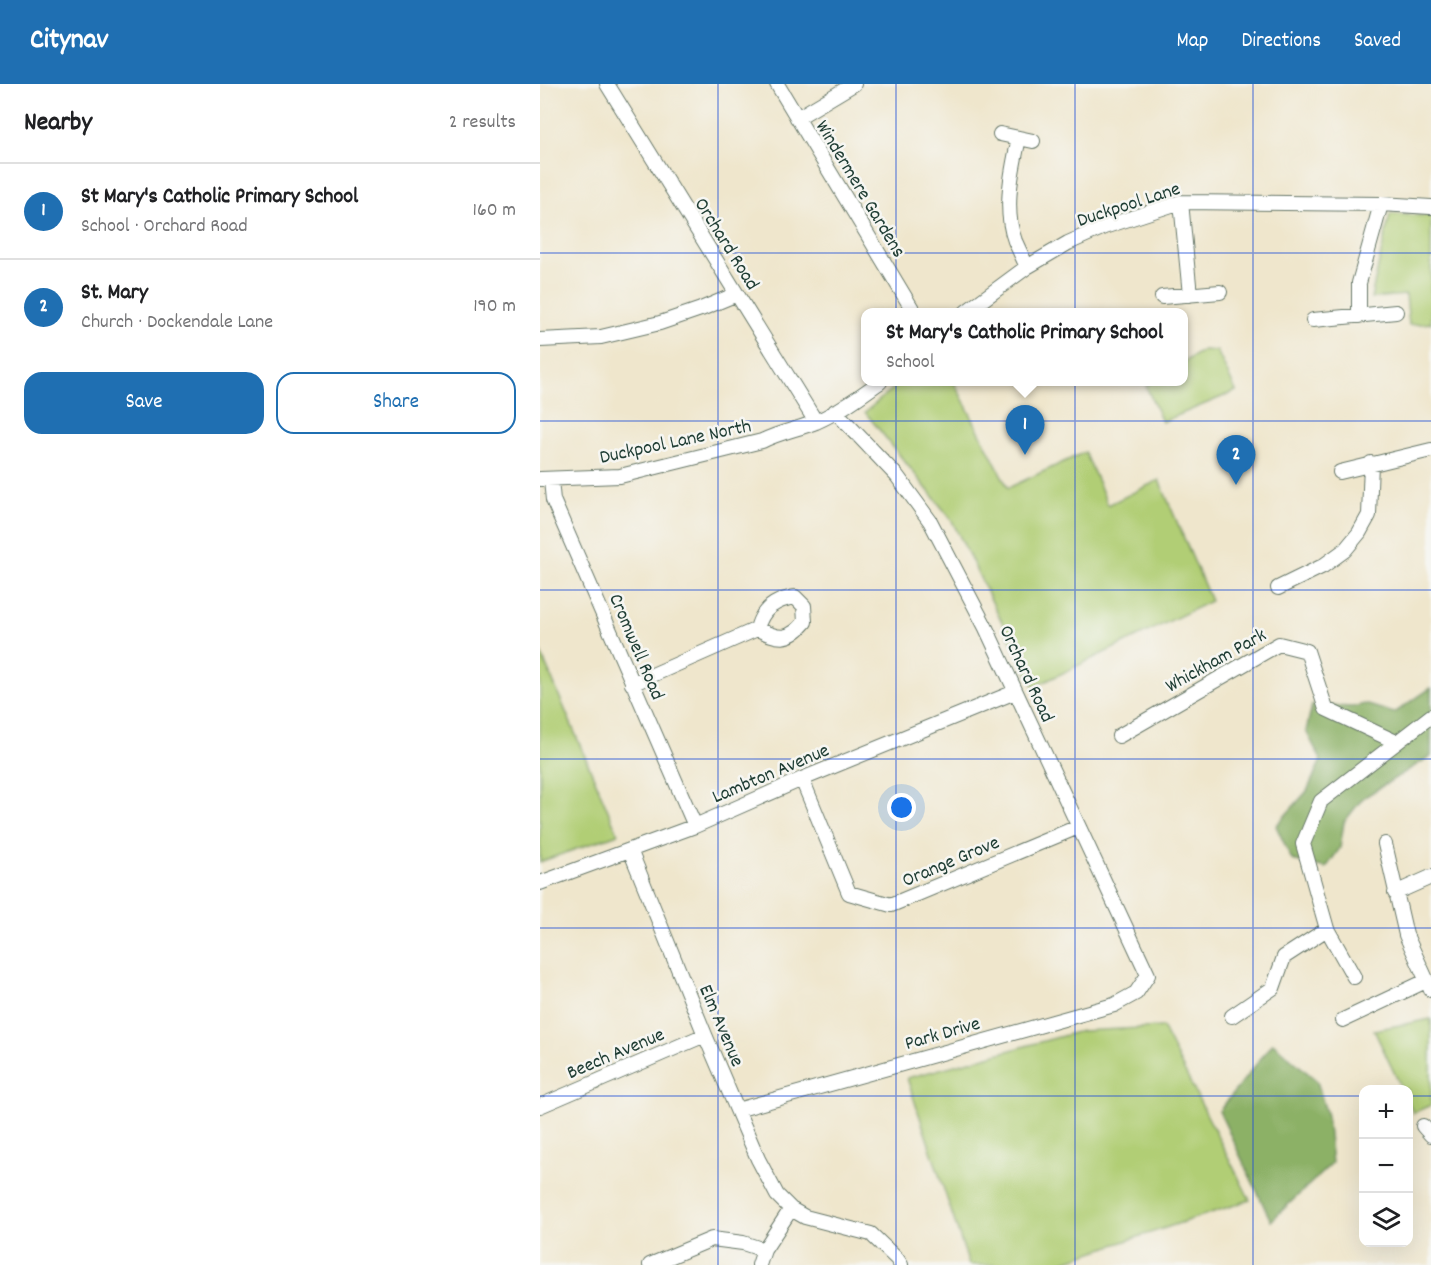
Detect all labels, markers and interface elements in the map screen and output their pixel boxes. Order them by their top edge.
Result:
text: Citynav [30,22,108,62]
text: Map [1177,27,1208,57]
text: Directions [1241,27,1321,57]
text: Saved [1354,27,1401,57]
text: Nearby [24,105,92,142]
text: 2 results [449,109,516,137]
street label: Windermere Gardens [807,115,912,264]
street label: Duckpool Lane [1074,176,1184,236]
text: St Mary's Catholic Primary School [81,182,358,213]
street label: Orchard Road [686,193,765,296]
text: 1 [41,197,46,225]
text: 160 m [473,197,516,225]
text: School · Orchard Road [81,213,248,241]
text: St. Mary [81,278,148,309]
text: 2 [39,293,48,321]
text: 190 m [473,293,516,321]
popup [861,308,1188,386]
text: Church · Dockendale Lane [81,309,273,337]
text: St Mary's Catholic Primary School [886,318,1163,349]
text: School [886,349,934,377]
button: Save [24,372,264,434]
button: Share [276,372,516,434]
pin: 1 [1006,406,1044,455]
street label: Duckpool Lane North [597,413,754,473]
pin: 2 [1216,436,1256,485]
street label: Cromwell Road [600,590,670,705]
street label: Orchard Road [991,621,1060,727]
street label: Whickham Park [1161,622,1272,701]
street label: Lambton Avenue [708,737,834,812]
your location [887,793,916,822]
street label: Orange Grove [898,830,1004,896]
street label: Elm Avenue [690,981,750,1072]
street label: Park Drive [902,1011,984,1059]
street label: Beech Avenue [563,1022,669,1088]
map controls [1359,1085,1413,1247]
button: + [1359,1085,1413,1139]
button: − [1359,1139,1413,1193]
button: layers [1359,1193,1413,1247]

